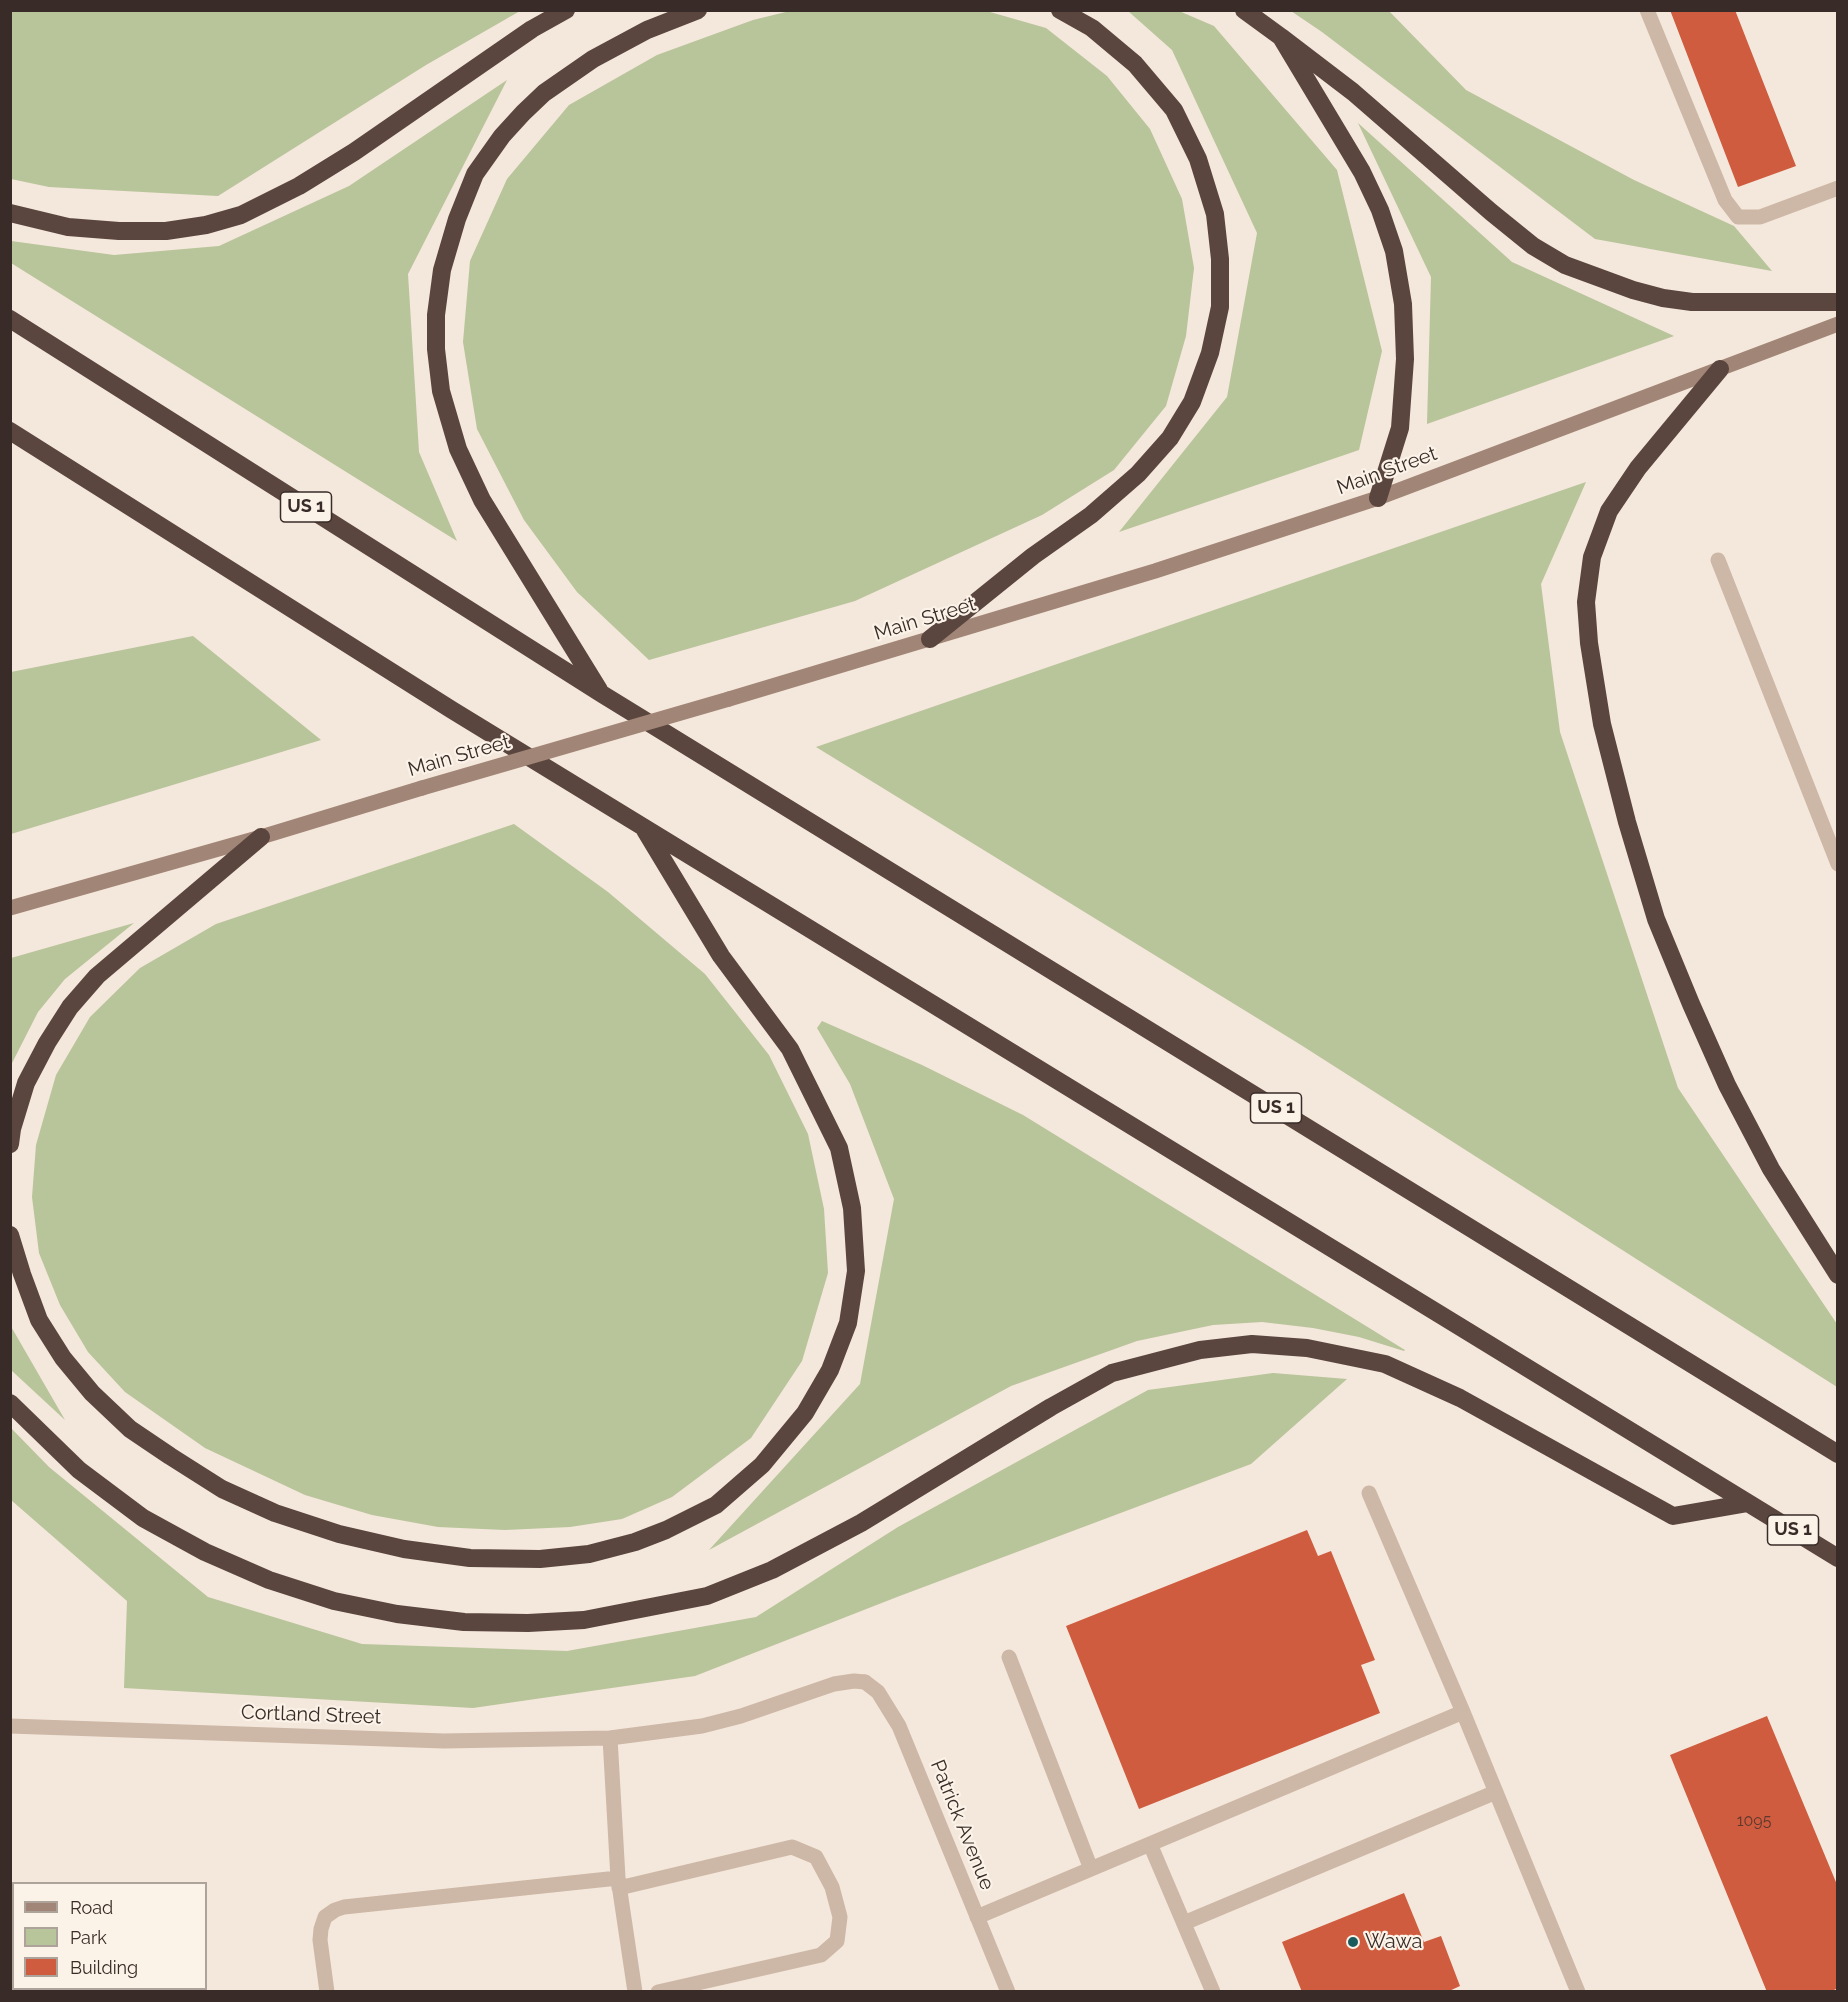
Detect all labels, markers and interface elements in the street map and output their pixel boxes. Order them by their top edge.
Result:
street label: Main Street [1334,442,1440,500]
road number: US 1 [280,492,332,522]
street label: Main Street [871,592,979,646]
street label: Main Street [405,730,513,782]
road number: US 1 [1250,1093,1302,1123]
road number: US 1 [1768,1515,1818,1545]
street label: Cortland Street [240,1701,382,1729]
street label: Patrick Avenue [925,1756,999,1894]
house number: 1095 [1737,1811,1771,1831]
legend [12,1882,207,1990]
text: Road [70,1897,113,1918]
text: Park [70,1927,107,1948]
place label: Wawa [1365,1930,1422,1954]
marker: Wawa [1346,1935,1360,1949]
text: Building [70,1957,138,1978]

